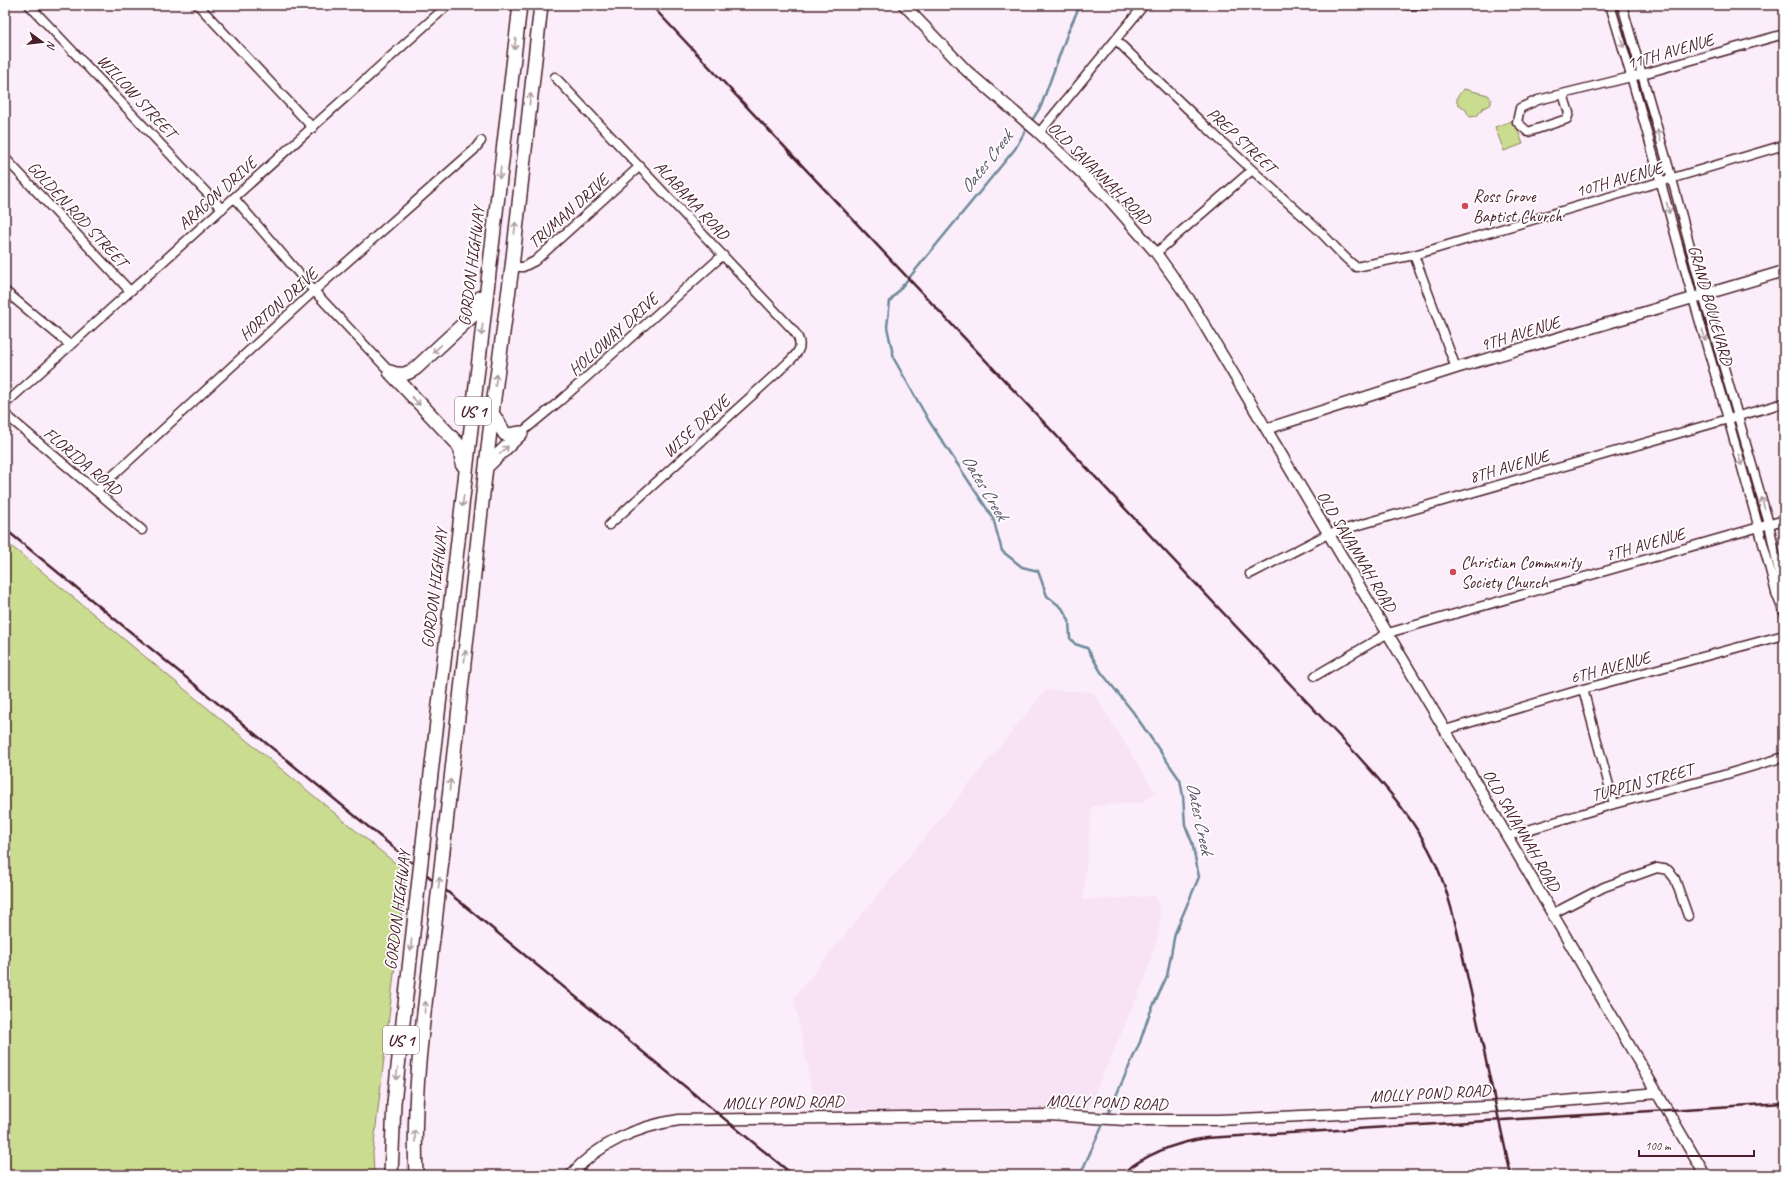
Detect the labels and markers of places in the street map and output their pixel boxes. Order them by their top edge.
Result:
place label: Ross Grove Baptist Church [1473,186,1563,227]
marker: Ross Grove Baptist Church [1460,201,1470,211]
place label: Christian Community Society Church [1461,552,1582,593]
marker: Christian Community Society Church [1448,567,1458,577]

